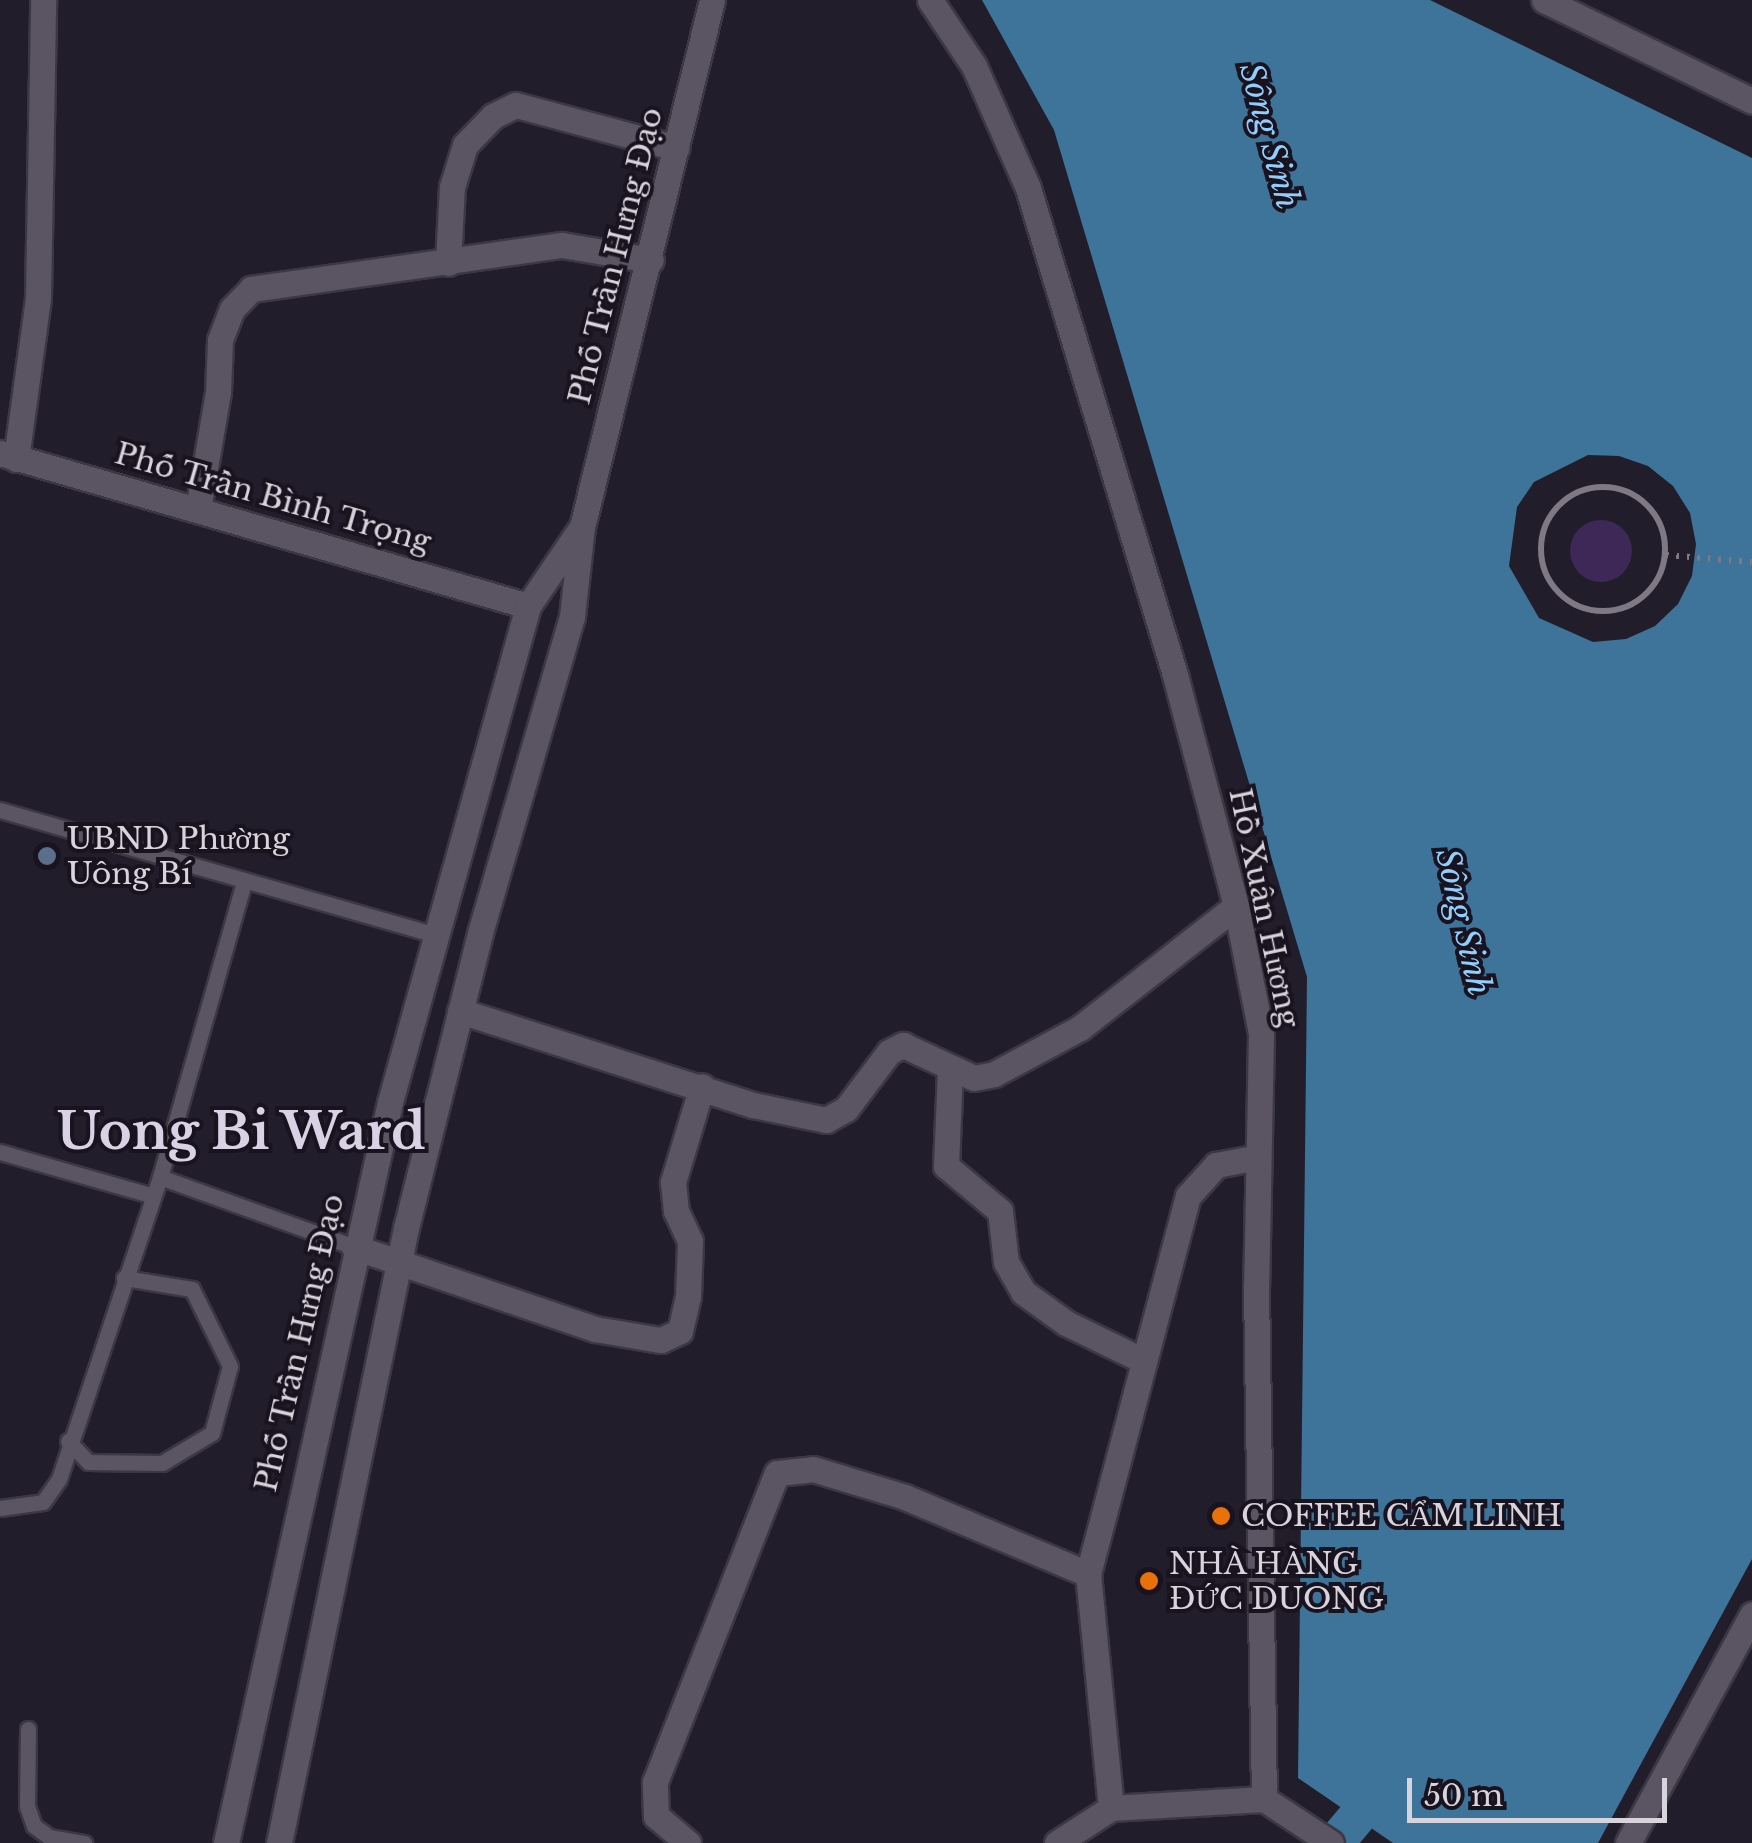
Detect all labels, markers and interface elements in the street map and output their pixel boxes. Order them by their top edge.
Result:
water label: Sông Sinh [1231,59,1307,213]
street label: Phố Trần Hưng Đạo [562,103,670,409]
street label: Phố Trần Bình Trọng [110,435,436,561]
street label: Hồ Xuân Hương [1221,785,1307,1031]
place label: UBND Phường Uông Bí [67,821,290,892]
marker: UBND Phường Uông Bí [36,845,58,867]
water label: Sông Sinh [1427,845,1499,999]
district label: Uong Bi Ward [55,1102,427,1162]
street label: Phố Trần Hưng Đạo [248,1190,352,1496]
place label: COFFEE CẨM LINH [1241,1498,1562,1534]
marker: COFFEE CẨM LINH [1210,1505,1232,1527]
place label: NHÀ HÀNG ĐỨC DUONG [1169,1546,1384,1616]
marker: NHÀ HÀNG ĐỨC DUONG [1138,1570,1160,1592]
scale bar [1412,1758,1672,1820]
text: 50 m [1424,1777,1503,1814]

